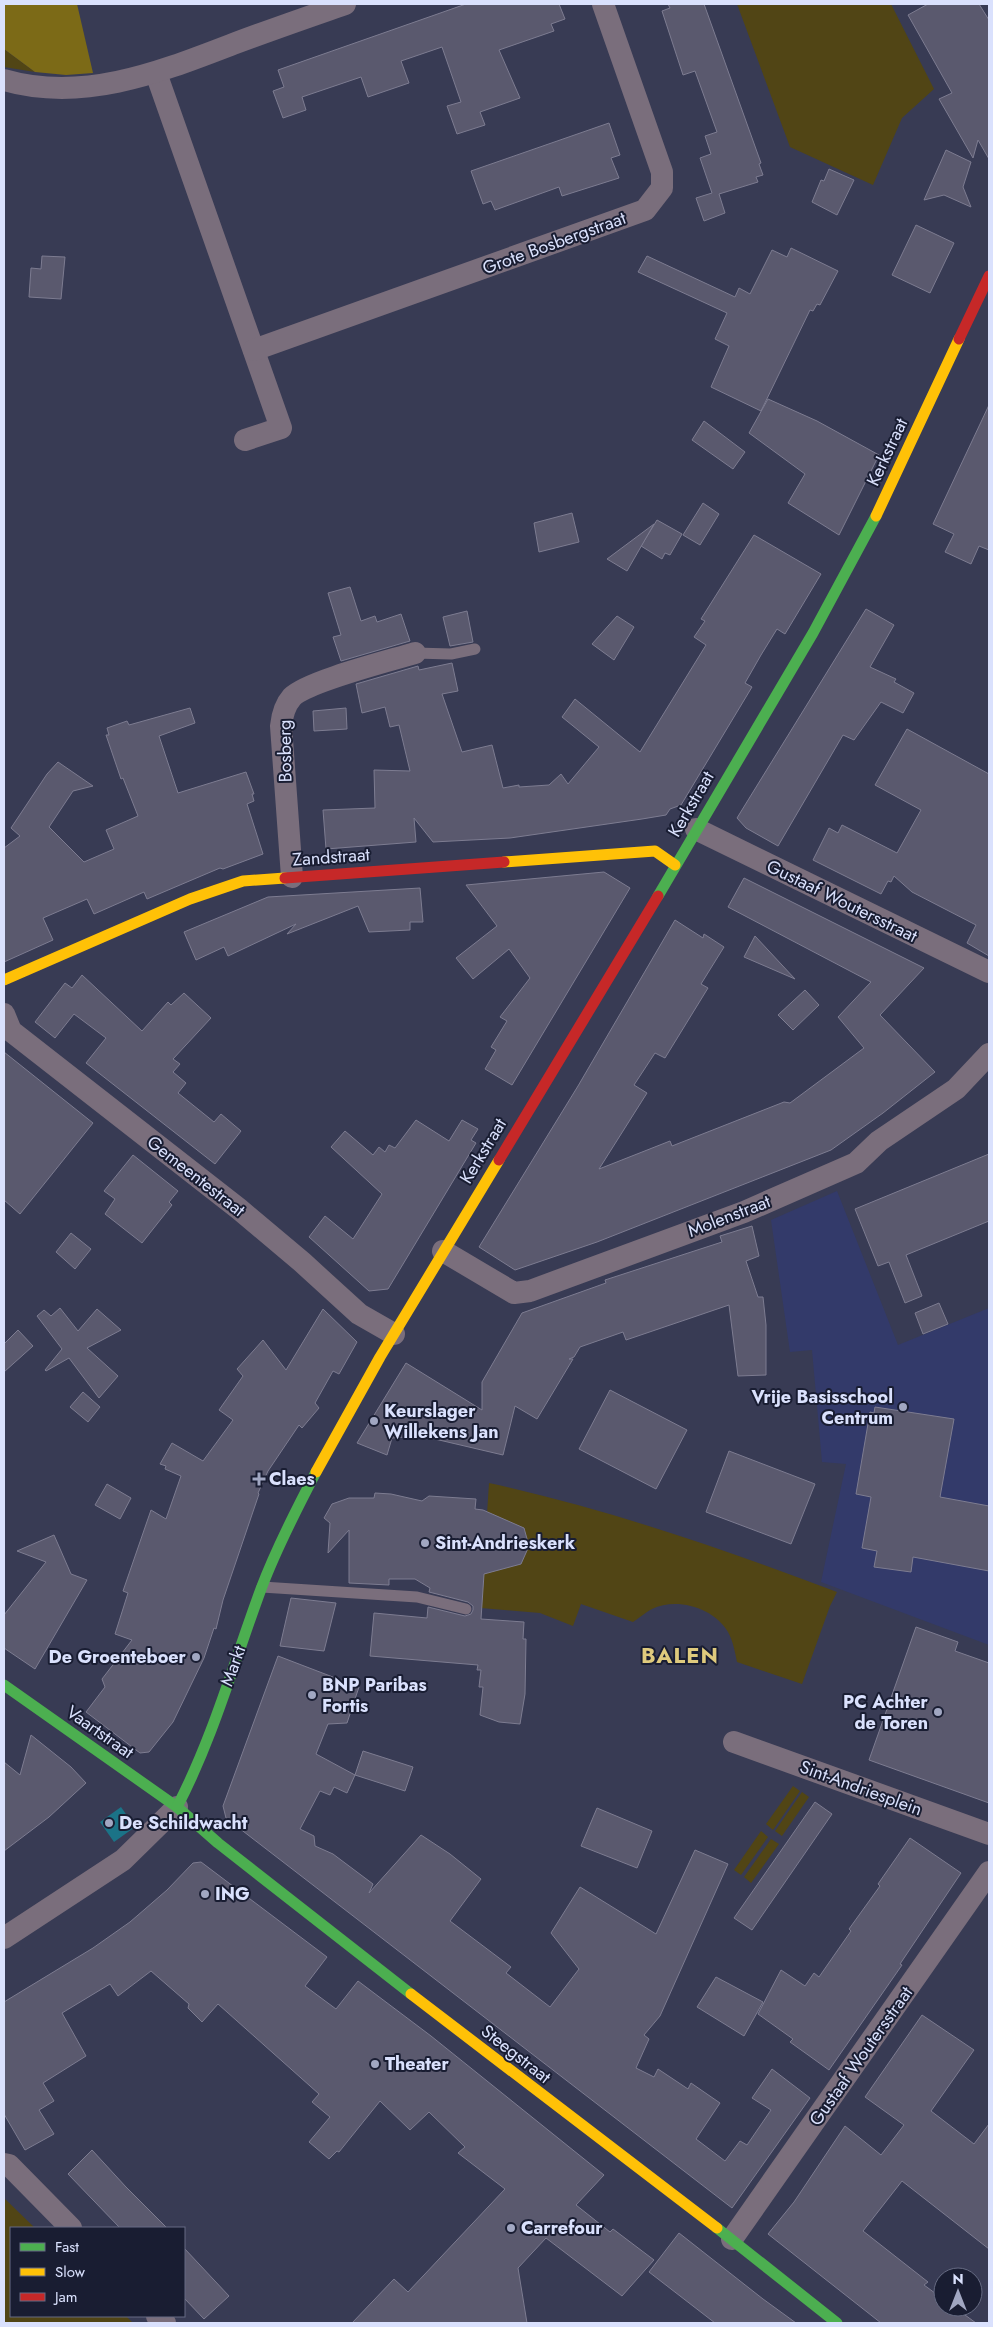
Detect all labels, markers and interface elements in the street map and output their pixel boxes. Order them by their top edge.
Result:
street label: Grote Bosbergstraat [479,205,630,281]
street label: Kerkstraat [860,413,914,490]
street label: Bosberg [271,719,299,783]
street label: Kerkstraat [662,766,721,842]
street label: Zandstraat [291,841,371,873]
street label: Gustaaf Woutersstraat [762,853,922,949]
street label: Kerkstraat [453,1113,513,1189]
street label: Gemeentestraat [141,1129,251,1223]
street label: Molenstraat [684,1188,775,1244]
place label: Vrije Basisschool Centrum [751,1384,893,1431]
place label: Keurslager Willekens Jan [384,1398,499,1445]
marker: Vrije Basisschool Centrum [897,1401,909,1413]
marker: Keurslager Willekens Jan [368,1415,380,1427]
place label: Claes [269,1466,315,1492]
marker: Claes [253,1473,265,1485]
place label: Sint-Andrieskerk [435,1530,576,1556]
marker: Sint-Andrieskerk [419,1537,431,1549]
district label: BALEN [641,1639,719,1671]
street label: Markt [214,1641,253,1690]
place label: De Groenteboer [49,1644,187,1670]
marker: De Groenteboer [190,1651,202,1663]
place label: BNP Paribas Fortis [322,1672,427,1719]
marker: BNP Paribas Fortis [306,1689,318,1701]
place label: PC Achter de Toren [843,1689,929,1736]
street label: Vaartstraat [61,1699,140,1765]
marker: PC Achter de Toren [932,1706,944,1718]
street label: Sint-Andriesplein [796,1754,926,1822]
place label: De Schildwacht [119,1810,248,1836]
marker: De Schildwacht [103,1817,115,1829]
place label: ING [215,1881,250,1907]
marker: ING [199,1888,211,1900]
street label: Gustaaf Woutersstraat [803,1980,919,2131]
street label: Steegstraat [476,2018,557,2090]
place label: Theater [385,2051,449,2077]
marker: Theater [369,2058,381,2070]
place label: Carrefour [521,2215,603,2241]
marker: Carrefour [505,2222,517,2234]
legend [10,2227,185,2317]
text: Fast [55,2236,79,2258]
text: Slow [55,2261,86,2283]
north arrow [933,2267,983,2317]
text: N [952,2269,964,2289]
text: Jam [53,2286,78,2308]

